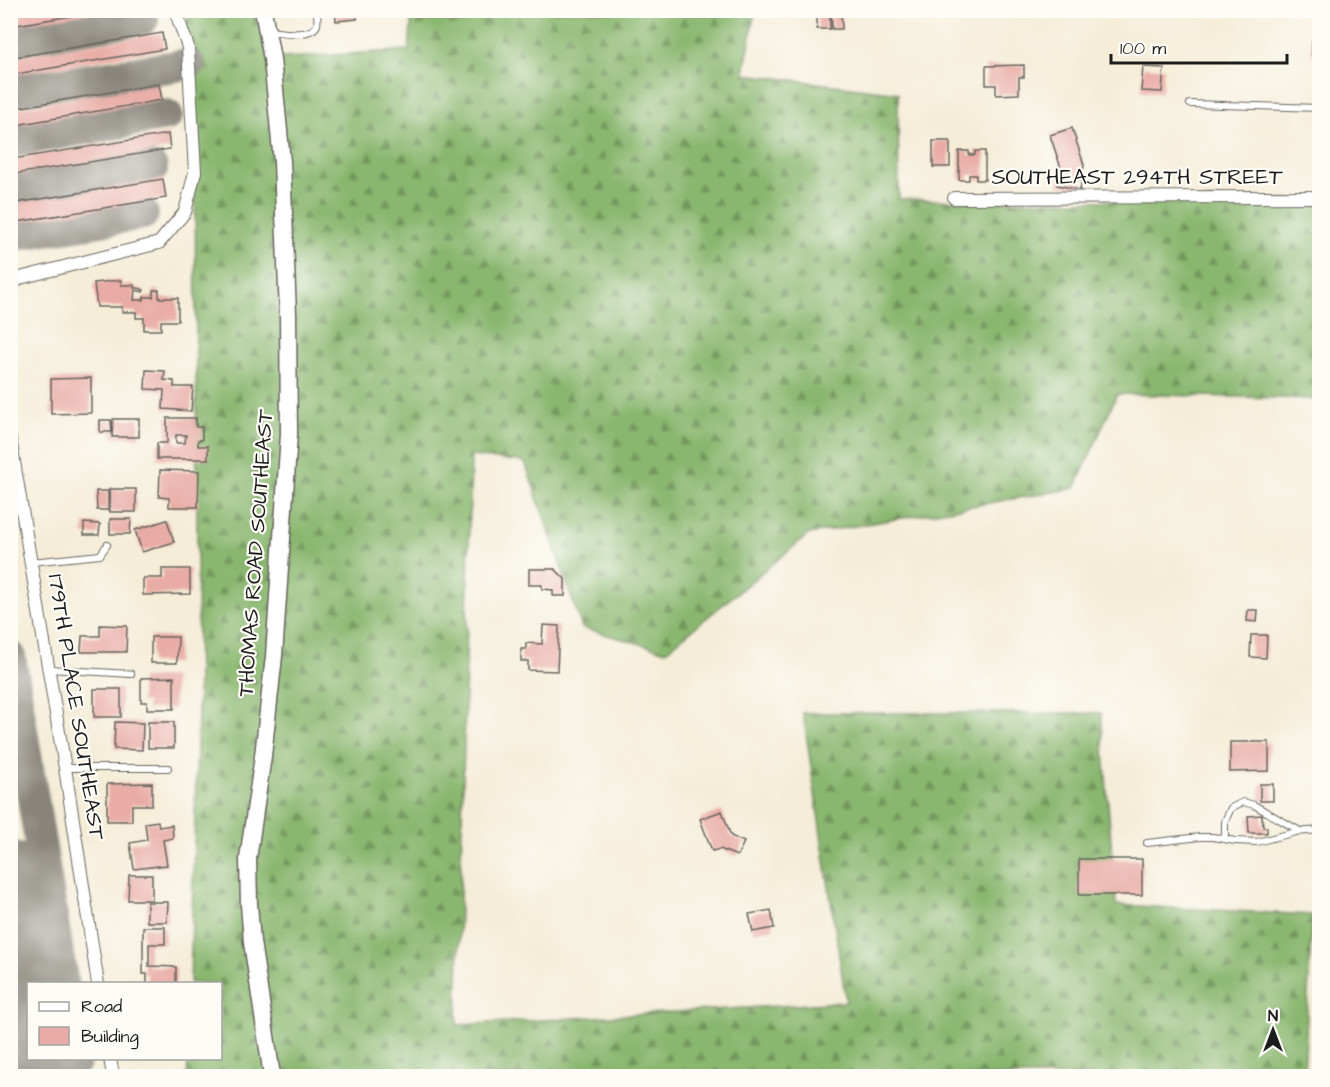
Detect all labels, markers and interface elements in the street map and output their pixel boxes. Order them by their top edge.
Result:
scale bar [1111,27,1286,65]
text: 100 m [1120,36,1166,61]
street label: SOUTHEAST 294TH STREET [991,162,1283,193]
street label: THOMAS ROAD SOUTHEAST [230,408,282,698]
street label: 179TH PLACE SOUTHEAST [40,572,112,842]
legend [27,982,222,1060]
text: Road [81,994,122,1019]
north arrow [1243,1000,1303,1060]
text: N [1268,1005,1278,1027]
text: Building [81,1024,139,1050]

